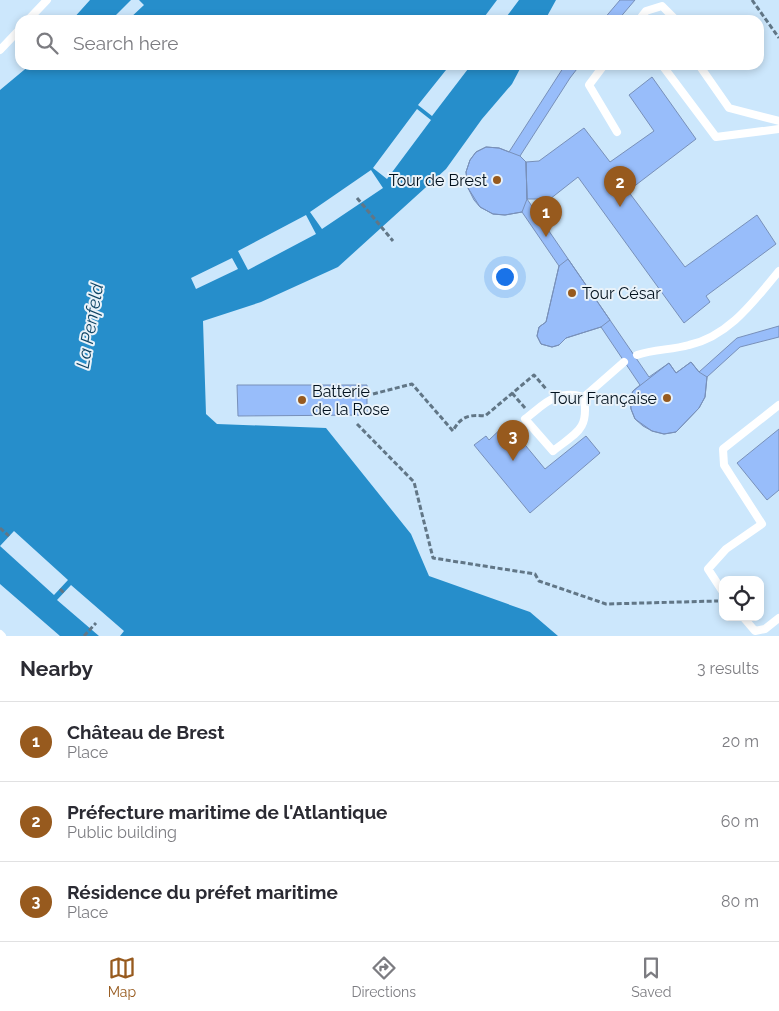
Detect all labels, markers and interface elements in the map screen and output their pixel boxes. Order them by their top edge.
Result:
search box [15,15,764,70]
icon: search [33,29,61,57]
text: Search here [73,32,179,54]
pin: 2 [604,166,636,207]
place label: Tour de Brest [389,171,488,190]
marker: Tour de Brest [491,174,503,186]
pin: 1 [530,196,562,237]
your location [492,264,518,290]
water label: La Penfeld [72,281,108,370]
place label: Tour César [582,284,661,303]
marker: Tour César [566,287,578,299]
place label: Batterie de la Rose [312,382,389,419]
place label: Tour Française [550,389,657,408]
marker: Tour Française [661,392,673,404]
marker: Batterie de la Rose [296,394,308,406]
pin: 3 [497,420,529,461]
map controls [719,576,764,621]
button: locate [719,576,764,621]
text: Nearby [20,656,93,681]
text: 3 results [697,659,759,678]
text: Château de Brest [67,721,224,743]
text: 1 [32,732,40,751]
text: 20 m [722,732,759,751]
text: Place [67,743,108,762]
text: Préfecture maritime de l'Atlantique [67,801,388,823]
text: 2 [31,812,41,831]
text: 60 m [721,812,759,831]
text: Public building [67,823,177,842]
text: Résidence du préfet maritime [67,881,338,903]
text: 3 [32,892,40,911]
text: 80 m [721,892,759,911]
text: Place [67,903,108,922]
tab: Map [108,954,136,1000]
tab: Directions [351,954,416,1000]
tab: Saved [631,954,671,1000]

